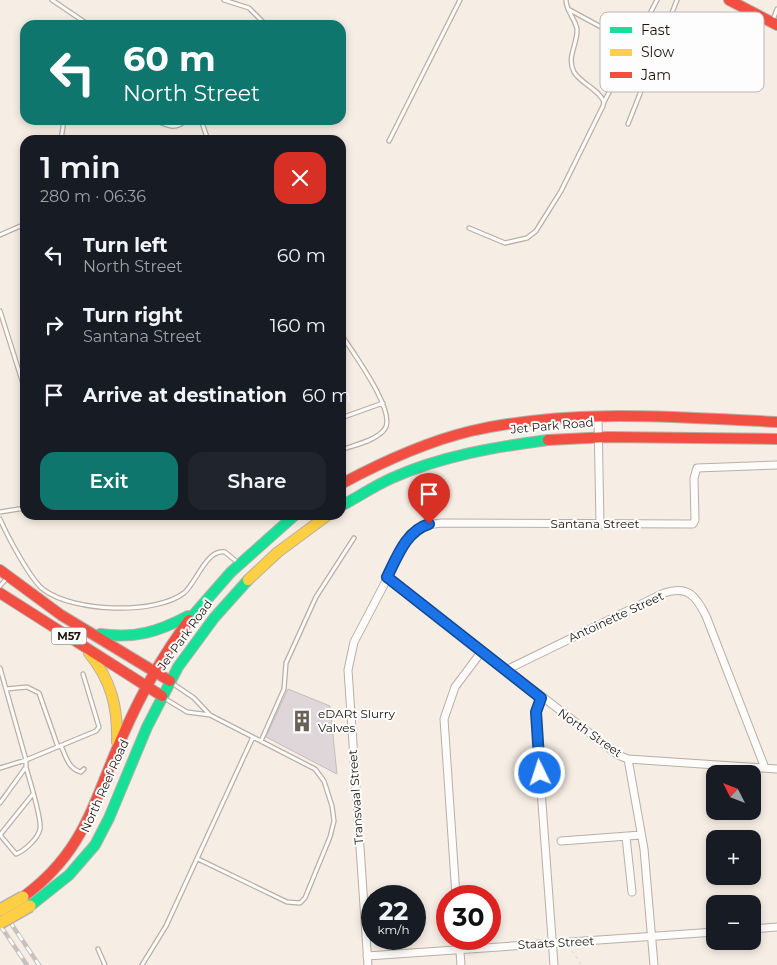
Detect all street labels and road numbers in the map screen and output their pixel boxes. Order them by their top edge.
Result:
street label: Jet Park Road [509,414,594,437]
street label: Santana Street [551,516,640,531]
street label: Antoinette Street [566,588,666,645]
street label: Jet Park Road [153,597,215,674]
road number: M57 [52,628,86,644]
street label: North Street [555,705,625,760]
street label: North Reef Road [77,737,132,835]
street label: Transvaal Street [345,749,366,845]
street label: Staats Street [517,933,595,952]

